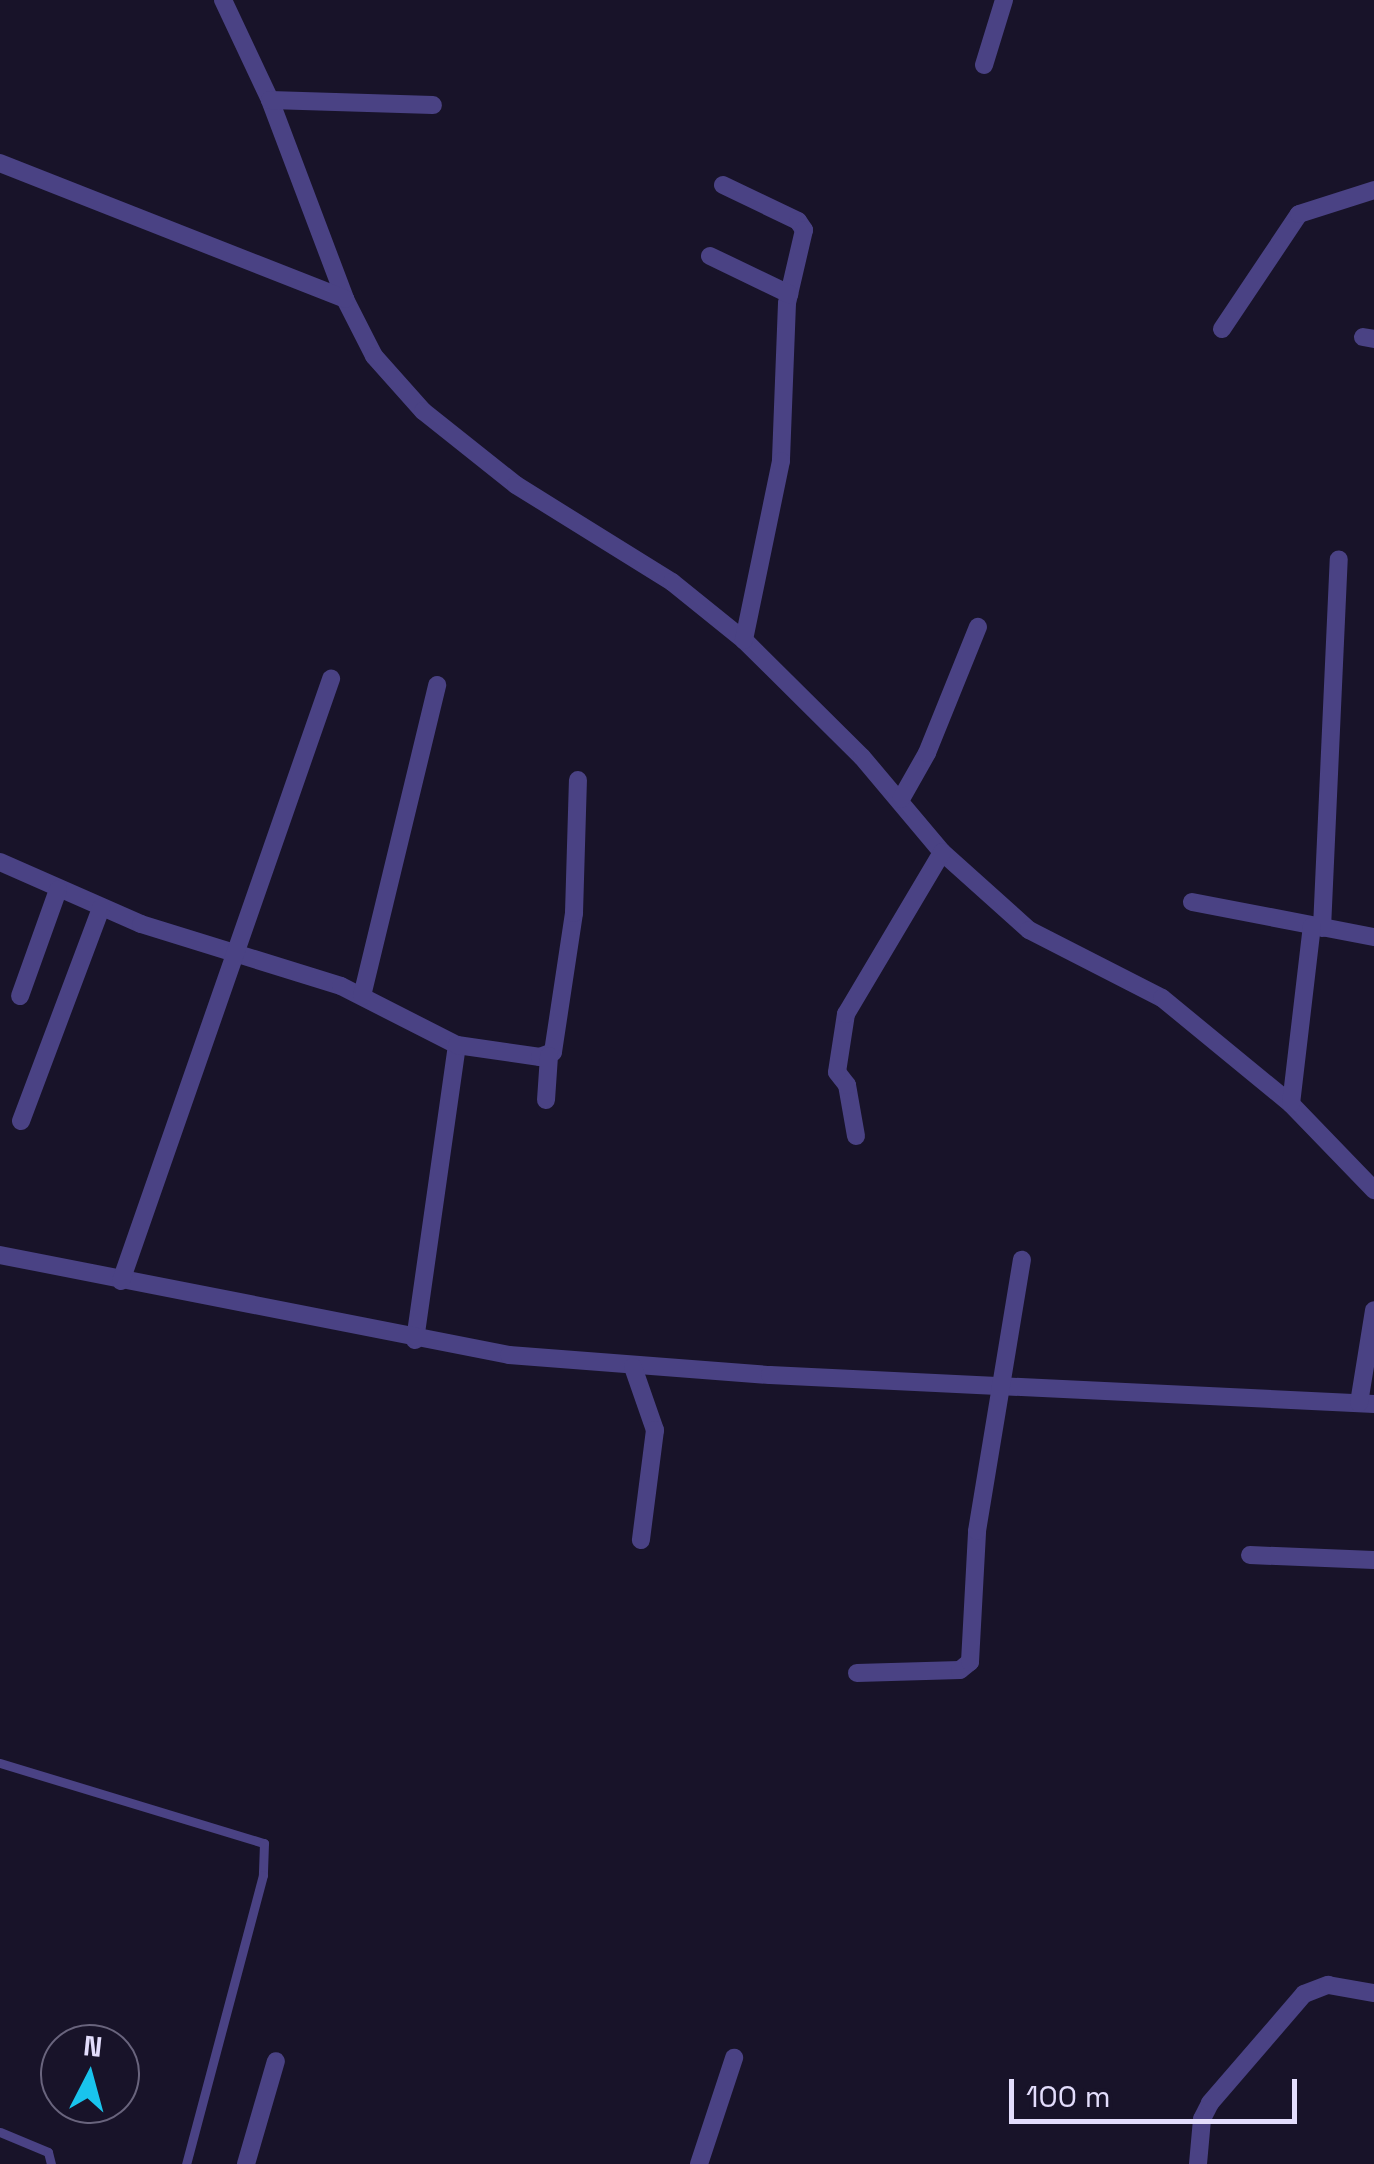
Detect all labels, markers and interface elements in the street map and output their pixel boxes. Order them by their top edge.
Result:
north arrow [40,2024,140,2124]
text: N [82,2027,104,2065]
scale bar [1014,2059,1302,2121]
text: 100 m [1026,2077,1111,2116]

